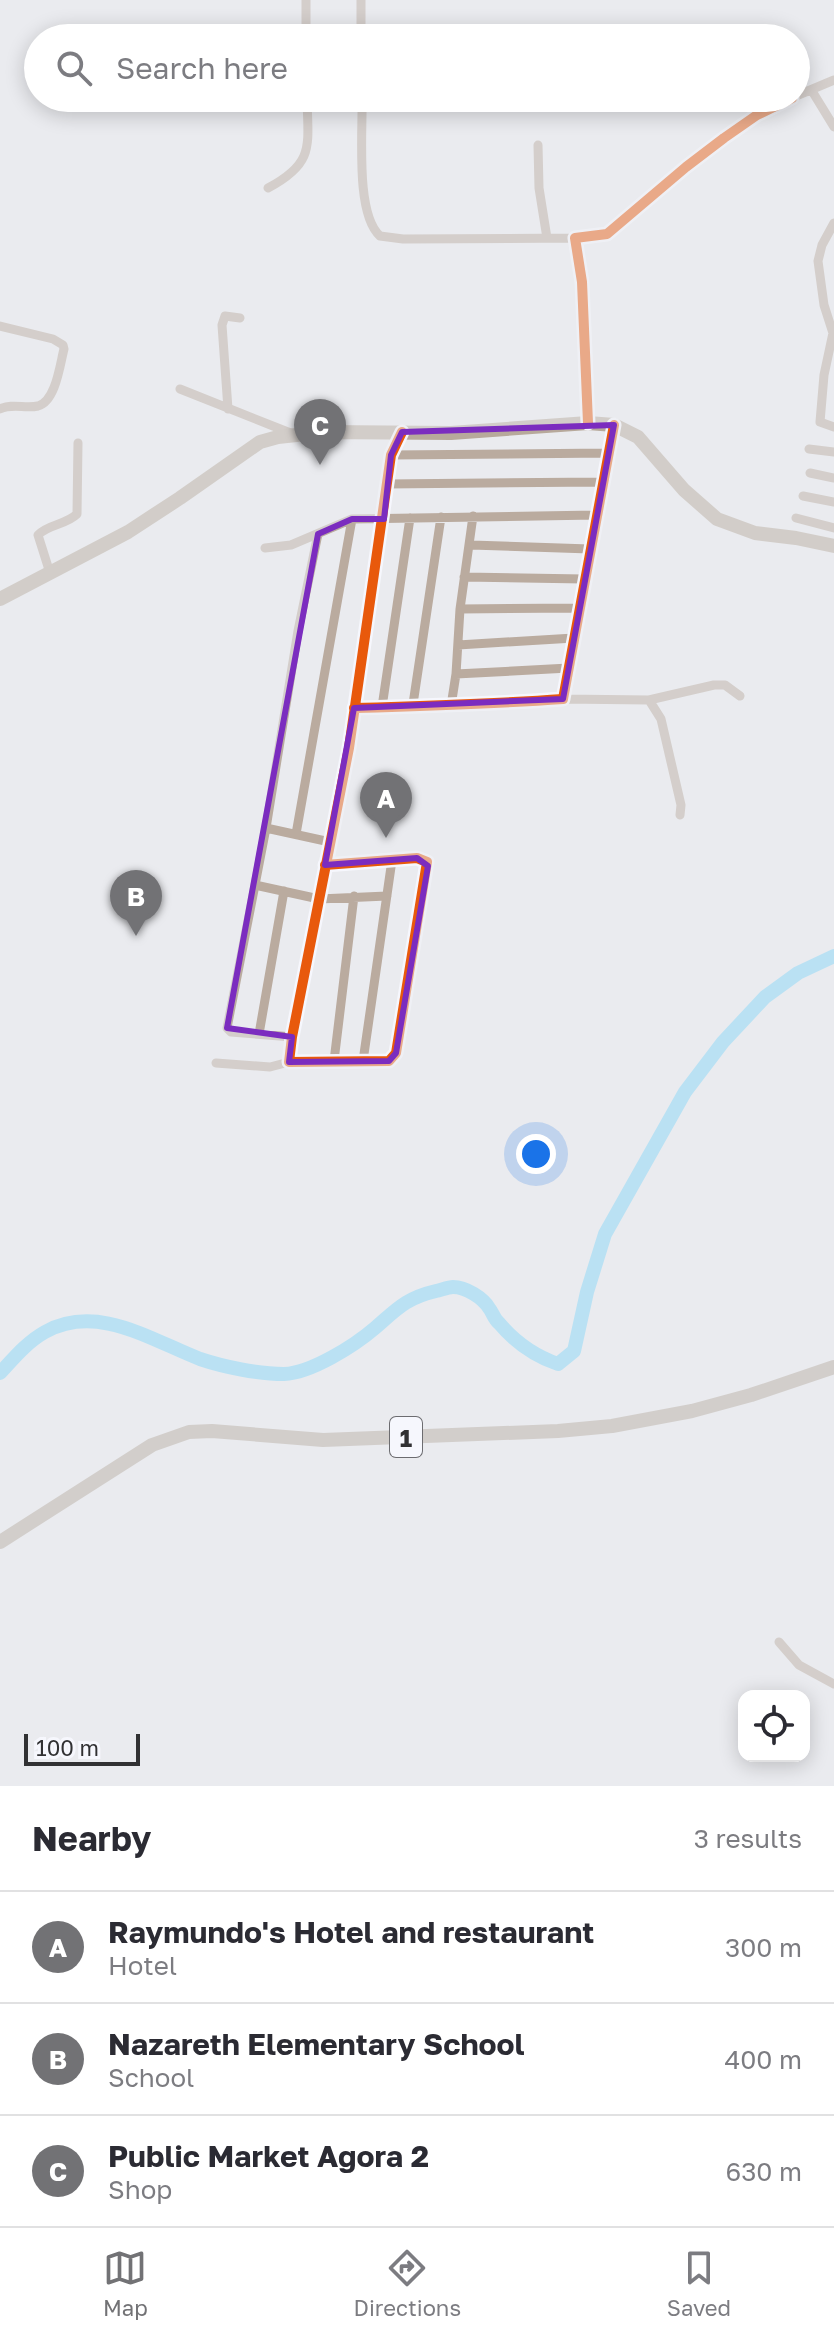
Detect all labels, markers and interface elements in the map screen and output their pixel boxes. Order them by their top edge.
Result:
search box [24,24,810,112]
icon: search [52,46,96,90]
text: Search here [116,50,288,86]
pin: C [294,399,346,465]
pin: A [360,772,412,838]
pin: B [110,870,162,936]
your location [516,1134,556,1174]
road number: 1 [390,1417,422,1457]
map controls [738,1690,810,1762]
button: locate [738,1690,810,1762]
scale bar [24,1730,140,1766]
text: 100 m [36,1734,99,1761]
text: Nearby [32,1818,152,1858]
text: 3 results [694,1823,802,1854]
text: Raymundo's Hotel and restaurant [108,1914,594,1950]
text: A [49,1932,67,1963]
text: 300 m [725,1932,802,1963]
text: Hotel [108,1950,177,1981]
text: Nazareth Elementary School [108,2026,525,2062]
text: B [49,2044,67,2075]
text: 400 m [724,2044,802,2075]
text: School [108,2062,194,2093]
text: Public Market Agora 2 [108,2138,429,2174]
text: C [49,2156,67,2187]
text: 630 m [725,2156,802,2187]
text: Shop [108,2174,172,2205]
tab: Map [103,2246,148,2321]
tab: Directions [354,2246,461,2321]
tab: Saved [667,2246,731,2321]

